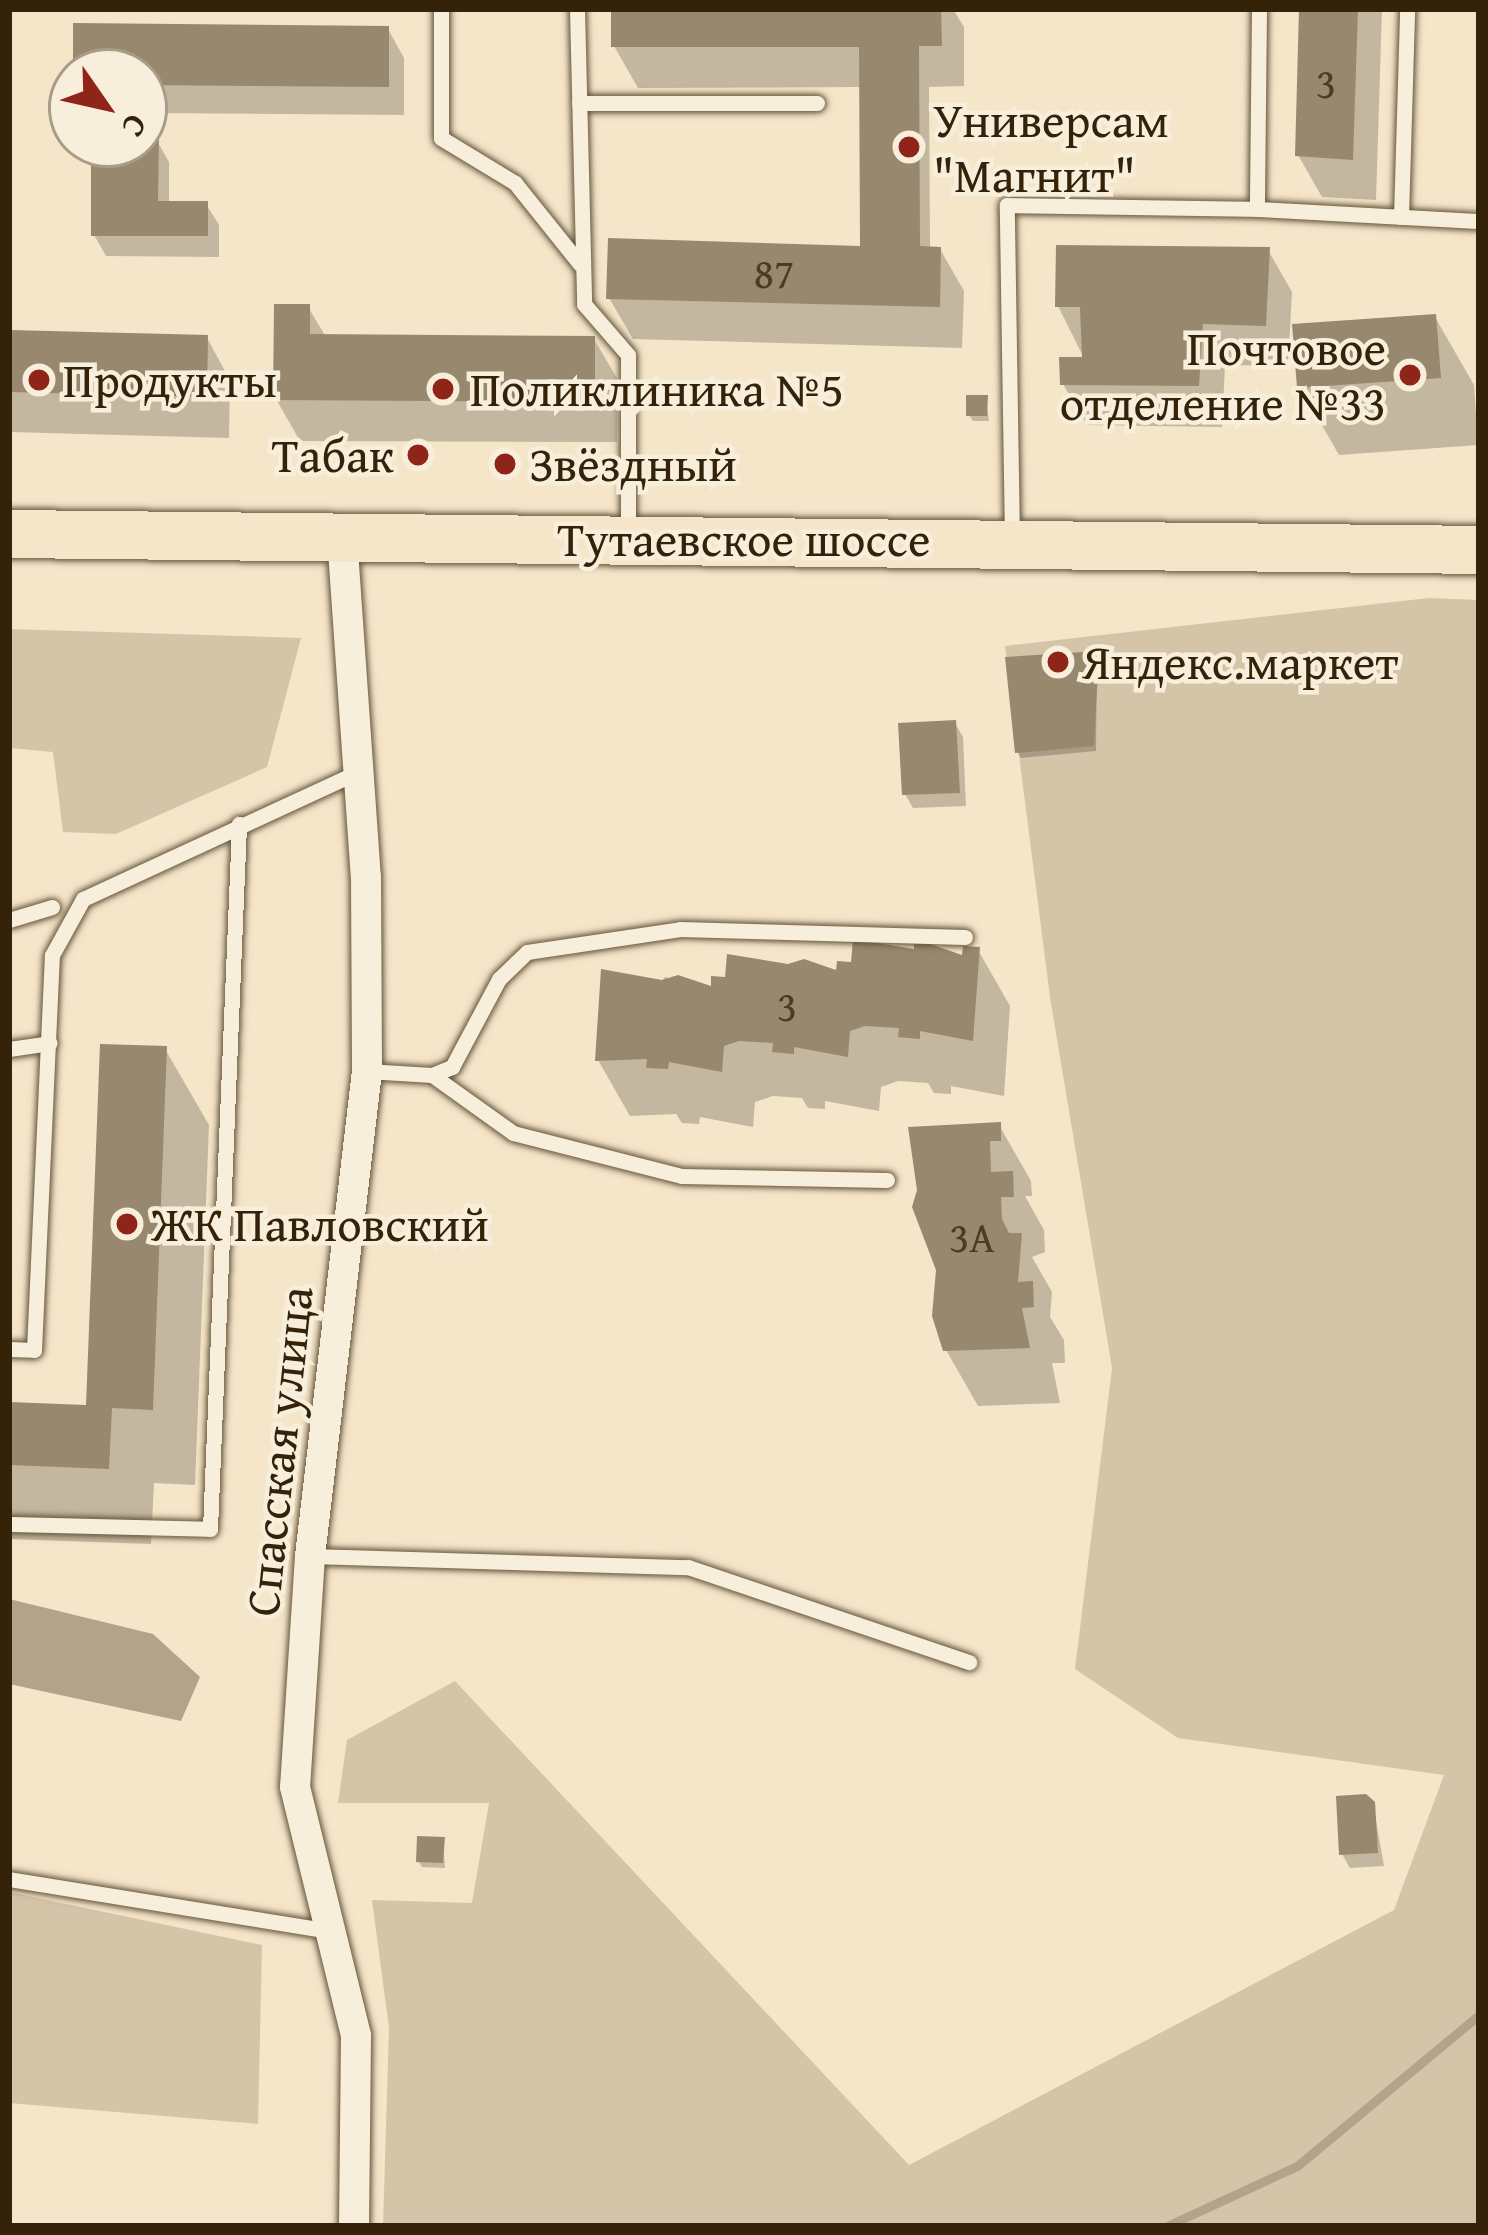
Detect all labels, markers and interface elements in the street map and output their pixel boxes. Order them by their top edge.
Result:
north arrow [48,48,168,168]
house number: 3 [1316,58,1336,108]
place label: Универсам "Магнит" [933,90,1169,203]
text: С [110,105,160,148]
marker: Универсам "Магнит" [896,134,922,160]
house number: 87 [754,248,794,298]
place label: Почтовое отделение №33 [1060,318,1386,431]
place label: Продукты [63,351,277,409]
place label: Поликлиника №5 [470,360,844,418]
marker: Почтовое отделение №33 [1397,362,1423,388]
marker: Продукты [26,367,52,393]
marker: Поликлиника №5 [427,373,459,405]
place label: Табак [272,426,394,484]
place label: Звёздный [529,435,737,493]
marker: Табак [405,442,431,468]
marker: Звёздный [492,451,518,477]
street label: Тутаевское шоссе [557,510,931,568]
place label: Яндекс.маркет [1082,633,1399,691]
marker: Яндекс.маркет [1045,649,1071,675]
house number: 3 [777,981,797,1031]
place label: ЖК Павловский [151,1195,489,1253]
marker: ЖК Павловский [114,1211,140,1237]
house number: 3А [949,1212,995,1262]
street label: Спасская улица [232,1283,324,1619]

